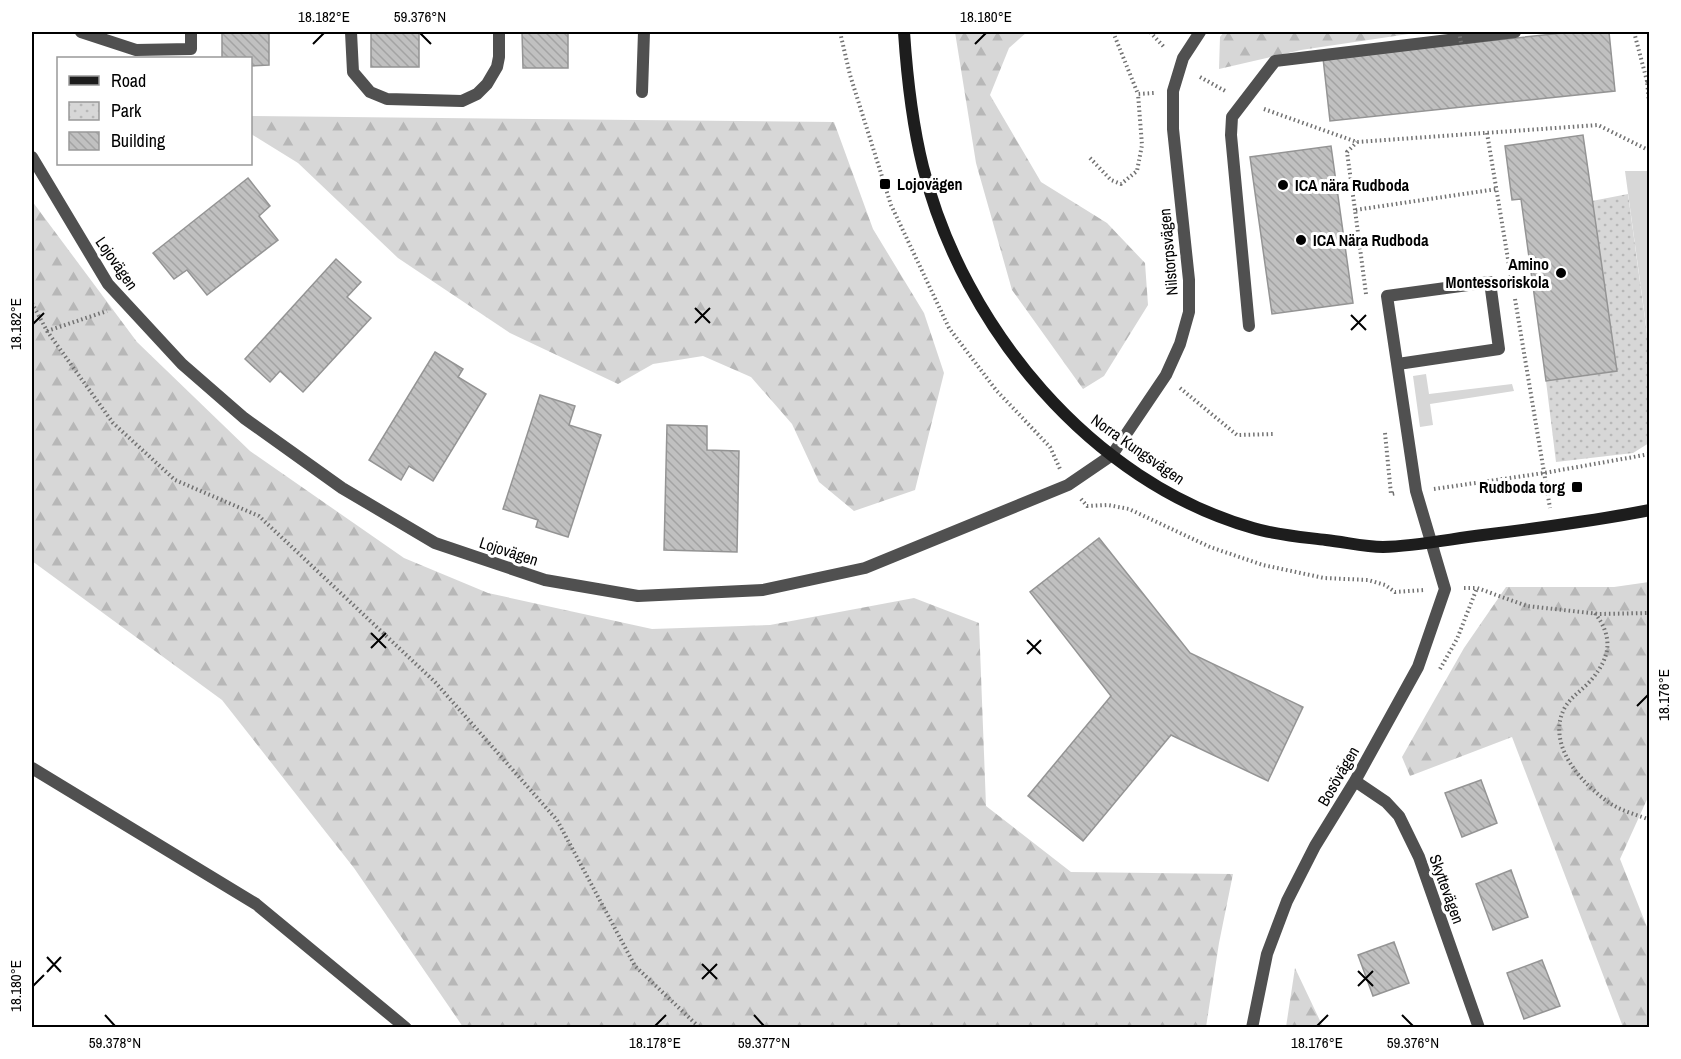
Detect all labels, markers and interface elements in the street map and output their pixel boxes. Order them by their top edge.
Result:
text: 18.182°E [298,6,350,27]
text: 59.376°N [394,6,446,27]
text: 18.180°E [960,6,1012,27]
legend [57,57,252,165]
text: Road [111,68,146,93]
text: Park [111,98,142,123]
text: Building [111,128,166,153]
place label: Lojovägen [897,173,963,195]
place label: ICA nära Rudboda [1295,174,1410,196]
marker: Lojovägen [878,177,892,191]
marker: ICA nära Rudboda [1276,178,1290,192]
street label: Nilstorpsvägen [1153,207,1183,297]
place label: ICA Nära Rudboda [1313,229,1429,251]
street label: Lojovägen [91,232,143,294]
marker: ICA Nära Rudboda [1294,233,1308,247]
place label: Amino Montessoriskola [1445,253,1550,293]
marker: Amino Montessoriskola [1554,266,1568,280]
text: 18.182°E [5,298,26,350]
street label: Norra Kungsvägen [1087,409,1189,489]
place label: Rudboda torg [1479,476,1565,498]
marker: Rudboda torg [1570,480,1584,494]
street label: Lojovägen [477,531,541,571]
text: 18.176°E [1653,669,1674,721]
street label: Bosövägen [1312,742,1364,810]
street label: Skyttevägen [1424,851,1470,927]
text: 18.180°E [5,960,26,1012]
text: 59.378°N [89,1032,141,1053]
text: 18.178°E [629,1032,681,1053]
text: 59.377°N [738,1032,790,1053]
text: 18.176°E [1291,1032,1343,1053]
text: 59.376°N [1387,1032,1439,1053]

